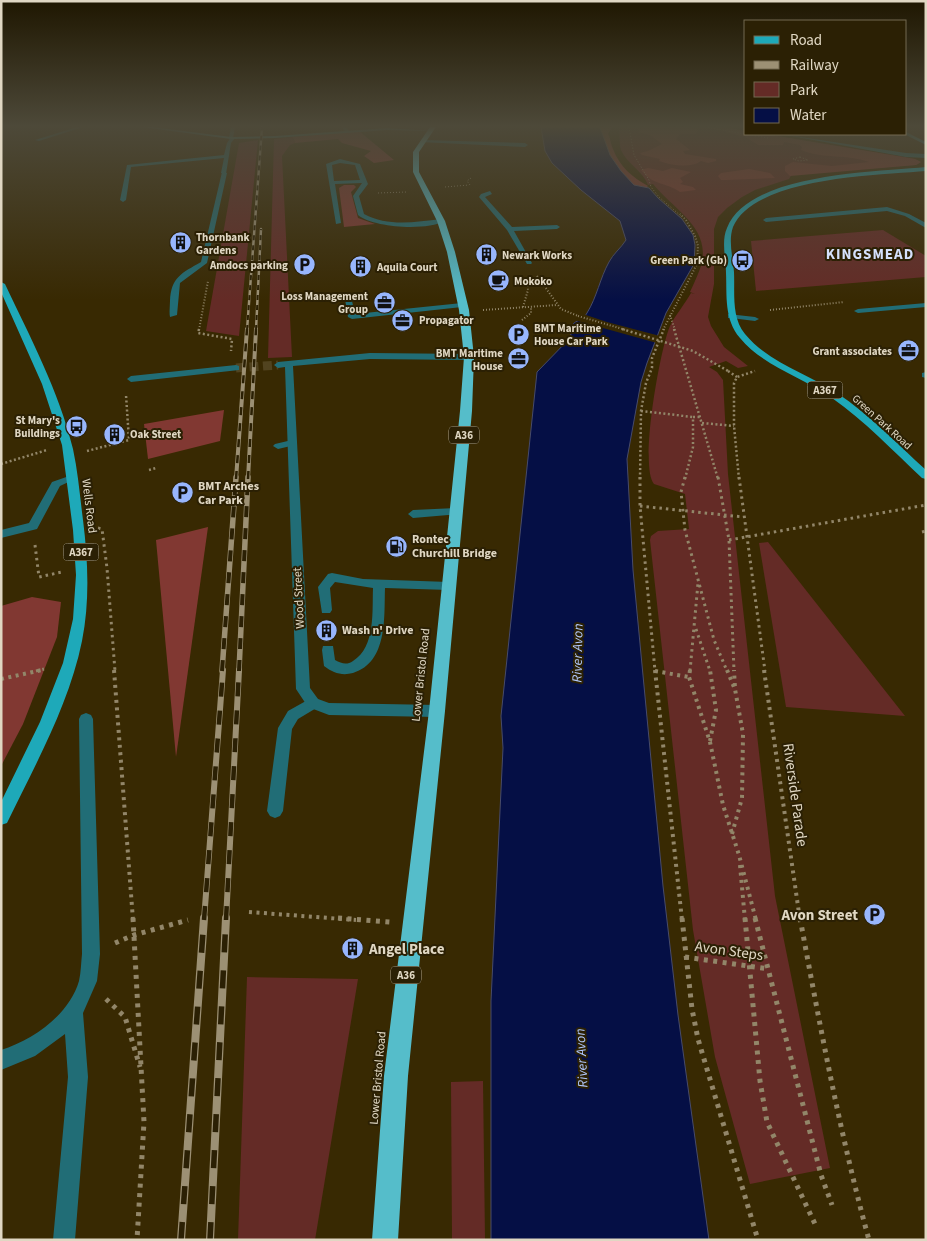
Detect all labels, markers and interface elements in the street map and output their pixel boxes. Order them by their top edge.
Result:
legend [744,20,907,135]
text: Road [790,30,822,51]
text: Railway [790,55,839,76]
text: Park [790,80,819,101]
text: Water [790,105,827,126]
place label: Thornbank Gardens [196,230,249,258]
building icon: Thornbank Gardens [168,231,192,255]
building icon: Newark Works [474,243,498,267]
district label: KINGSMEAD [826,244,914,265]
place label: Newark Works [502,248,572,263]
bus stop icon: Green Park (Gb) [731,248,755,272]
parking icon: Amdocs parking [292,253,316,277]
place label: Green Park (Gb) [650,253,727,268]
building icon: Aquila Court [349,255,373,279]
place label: Amdocs parking [209,258,288,273]
place label: Aquila Court [376,260,438,275]
cafe icon: Mokoko [486,269,510,293]
place label: Mokoko [514,274,552,289]
place label: Loss Management Group [281,289,369,317]
office icon: Loss Management Group [372,290,396,314]
office icon: Propagator [391,308,415,332]
place label: Propagator [419,313,474,328]
place label: BMT Maritime House Car Park [534,321,608,349]
parking icon: BMT Maritime House Car Park [506,322,530,346]
office icon: Grant associates [896,339,920,363]
place label: Grant associates [812,344,892,359]
place label: BMT Maritime House [436,346,503,374]
office icon: BMT Maritime House [507,347,531,371]
road number: A367 [808,382,842,398]
street label: Green Park Road [849,391,915,453]
place label: St Mary's Buildings [15,413,60,441]
bus stop icon: St Mary's Buildings [64,414,88,438]
building icon: Oak Street [102,422,126,446]
road number: A36 [449,426,479,444]
place label: Oak Street [130,427,182,442]
street label: Wells Road [77,478,101,534]
place label: BMT Arches Car Park [198,478,259,509]
parking icon: BMT Arches Car Park [170,481,194,505]
place label: Rontec Churchill Bridge [412,531,497,562]
fuel station icon: Rontec Churchill Bridge [384,534,408,558]
road number: A367 [64,544,98,560]
street label: Wood Street [289,567,309,629]
building icon: Wash n' Drive [314,618,338,642]
place label: Wash n' Drive [342,622,413,639]
water label: River Avon [567,623,589,683]
street label: Lower Bristol Road [408,627,434,723]
street label: Riverside Parade [777,742,813,848]
parking icon: Avon Street [862,903,886,927]
place label: Avon Street [780,905,858,926]
street label: Avon Steps [693,936,765,966]
building icon: Angel Place [341,937,365,961]
place label: Angel Place [368,939,445,960]
road number: A36 [391,966,421,984]
water label: River Avon [570,1028,594,1088]
street label: Lower Bristol Road [365,1031,391,1125]

